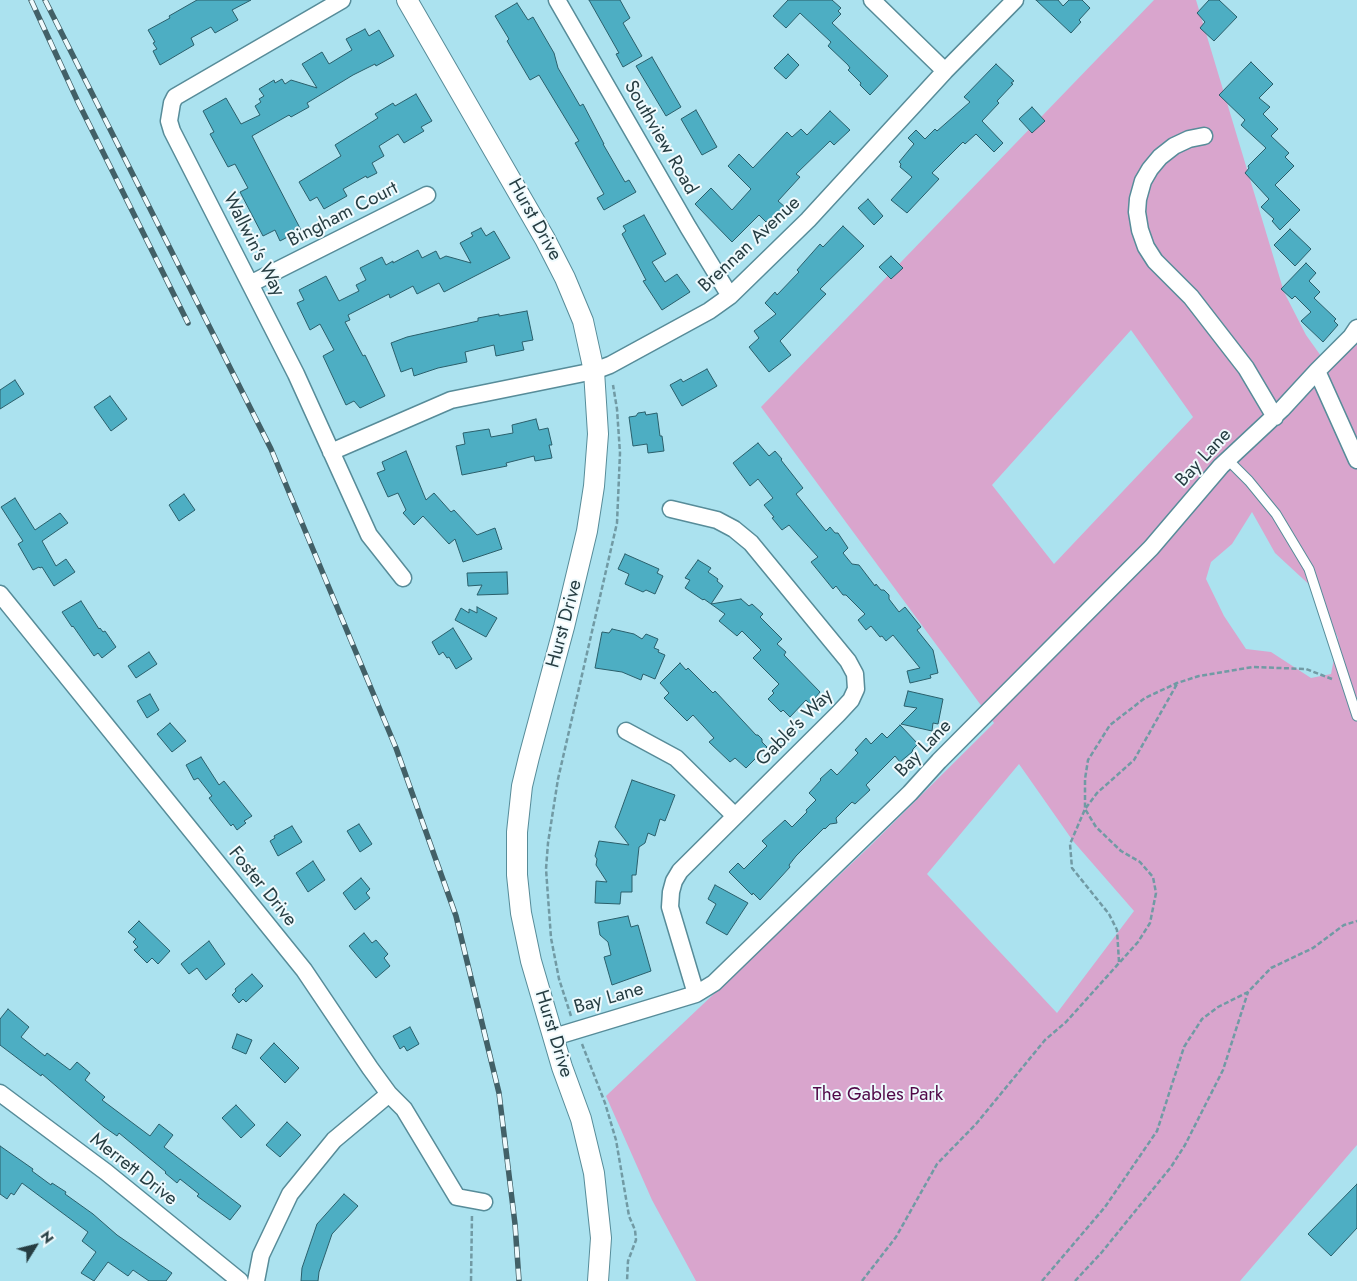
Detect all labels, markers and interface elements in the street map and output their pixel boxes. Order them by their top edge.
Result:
street label: Southview Road [618,77,702,199]
street label: Hurst Drive [502,175,566,265]
street label: Bingham Court [284,178,402,252]
street label: Wallwin's Way [217,189,289,301]
street label: Brennan Avenue [694,192,806,298]
street label: Bay Lane [1171,424,1237,492]
street label: Hurst Drive [542,577,588,671]
street label: Gable's Way [752,685,838,771]
street label: Bay Lane [891,715,957,783]
street label: Foster Drive [223,843,301,931]
street label: Bay Lane [572,978,646,1020]
street label: Hurst Drive [529,988,577,1080]
park label: The Gables Park [813,1084,943,1106]
street label: Merrett Drive [85,1129,181,1211]
north arrow [10,1221,60,1271]
text: N [36,1227,58,1248]

